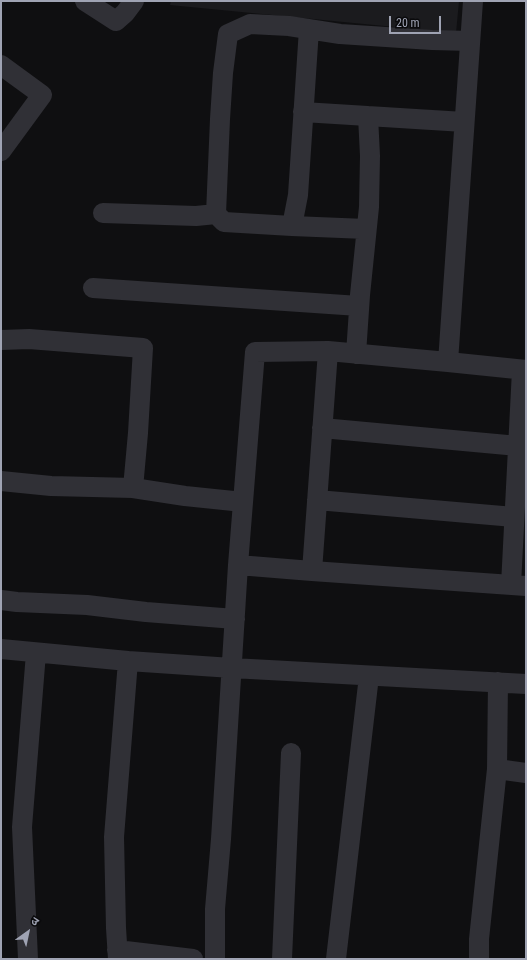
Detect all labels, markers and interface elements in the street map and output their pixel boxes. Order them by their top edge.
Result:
scale bar [391,8,443,34]
text: 20 m [396,16,420,30]
north arrow [8,912,48,952]
text: उ [29,914,41,929]

